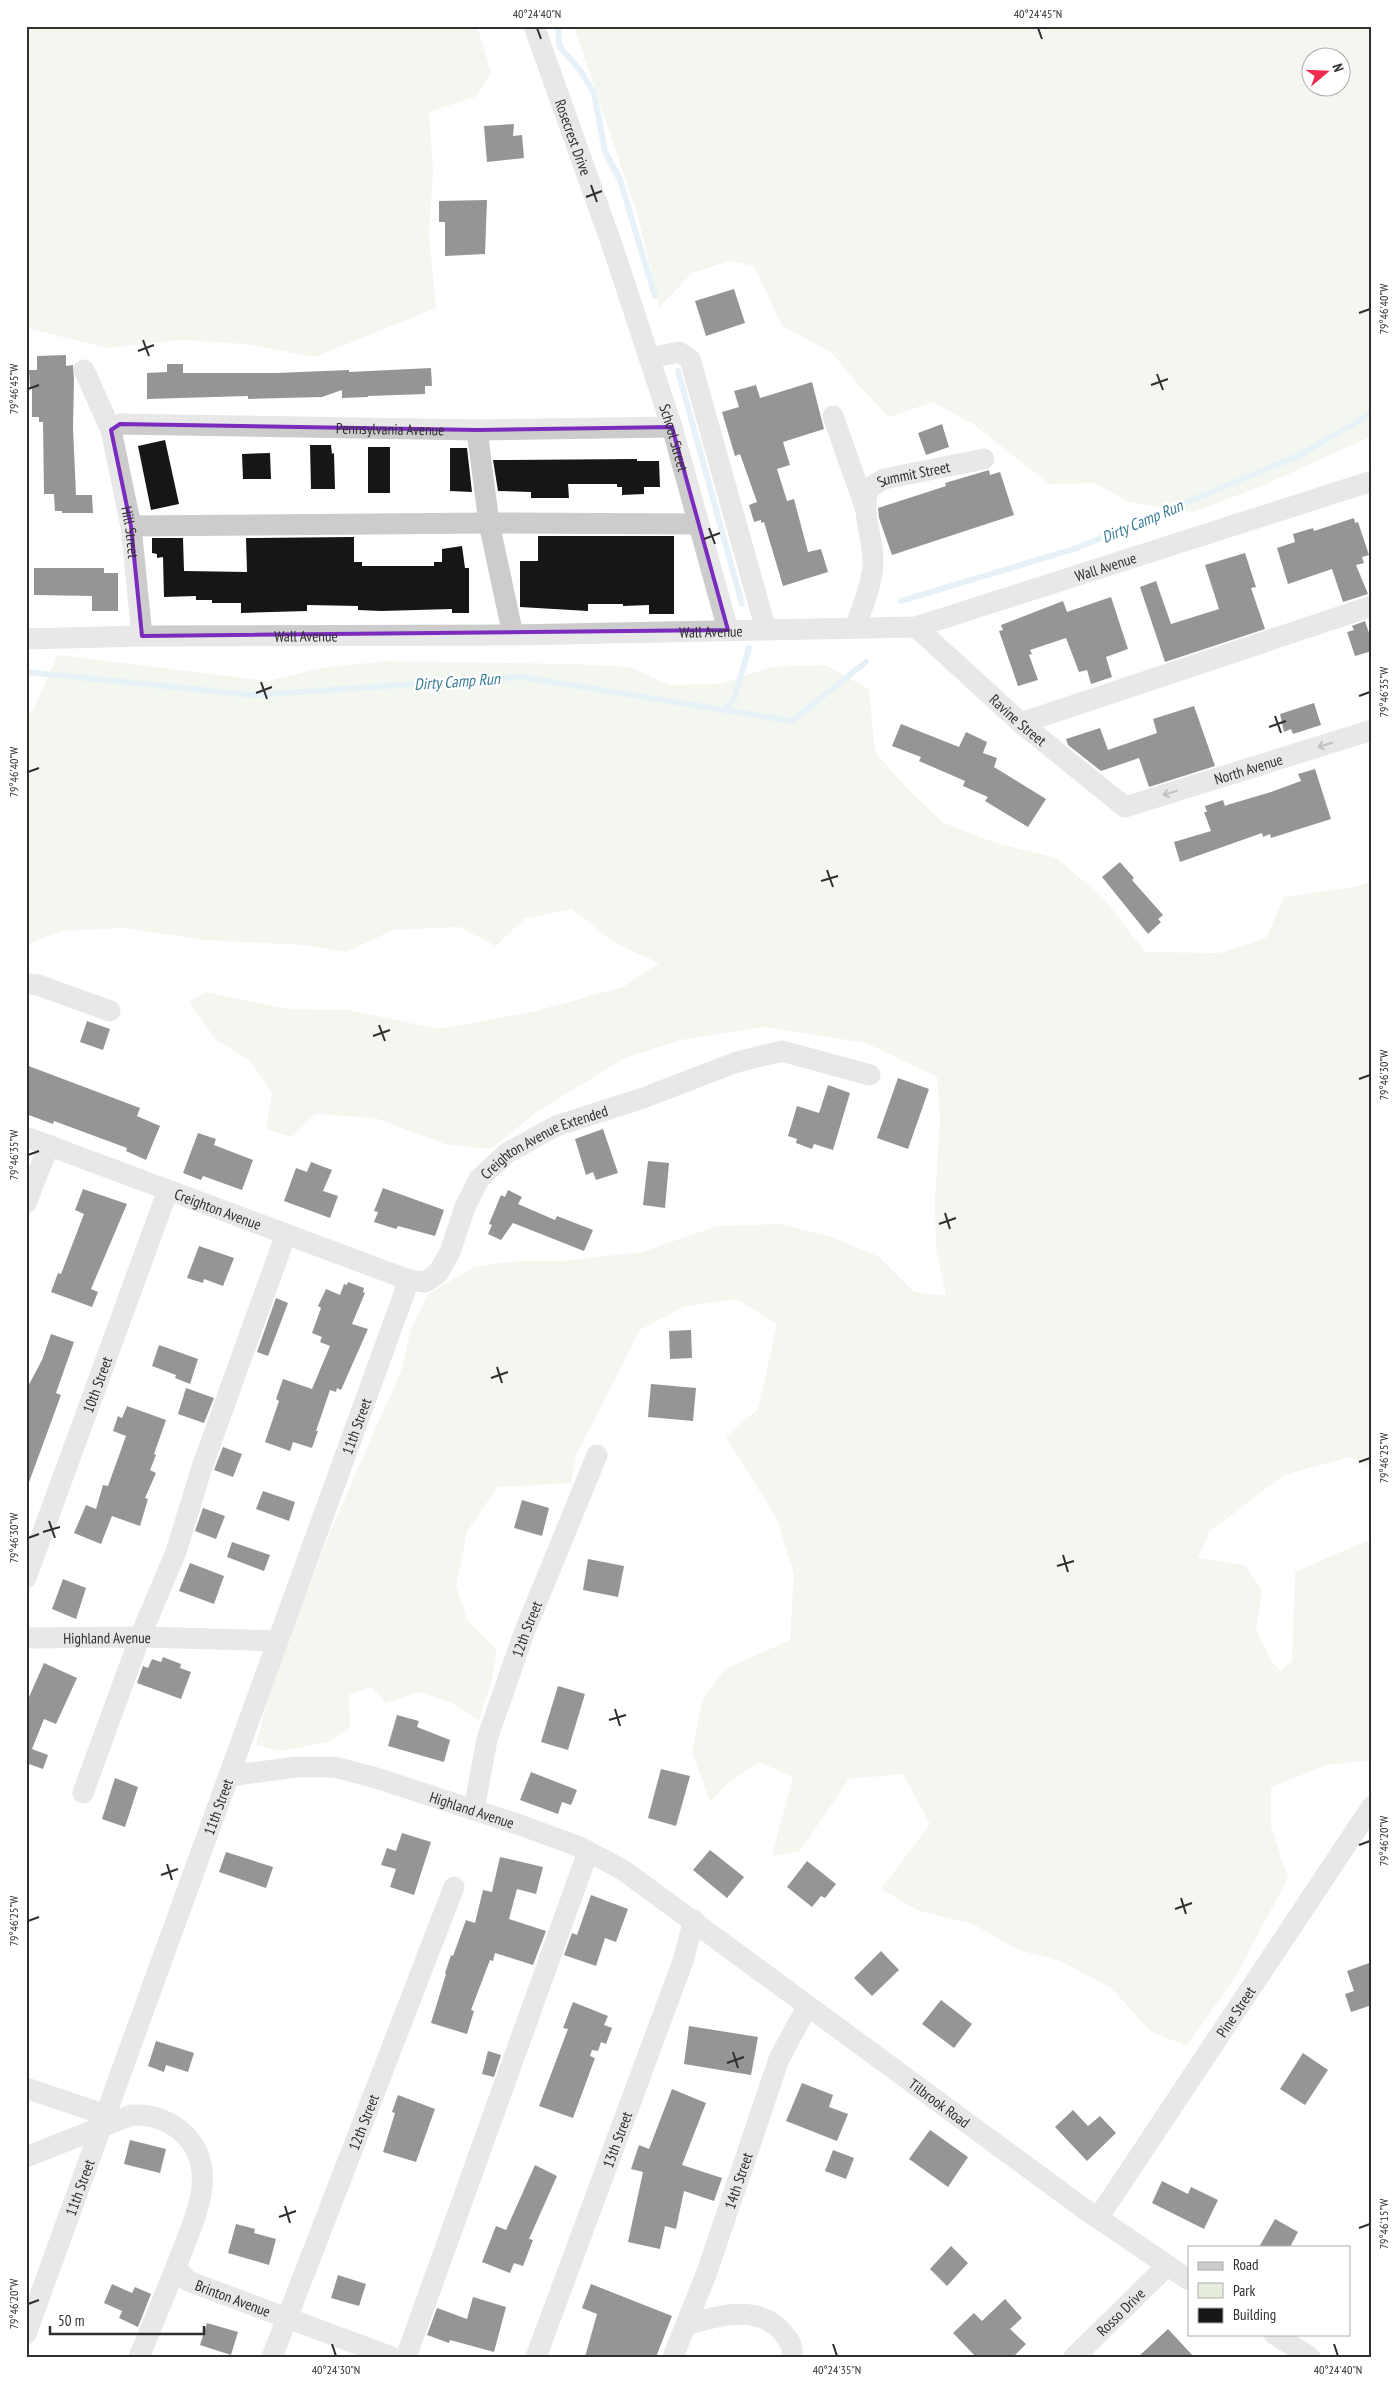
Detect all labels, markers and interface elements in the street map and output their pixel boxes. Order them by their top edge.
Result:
text: 40°24'40"N [513,6,561,21]
text: 40°24'45"N [1014,6,1062,21]
north arrow [1300,48,1350,98]
text: N [1329,61,1348,74]
street label: Rosecrest Drive [551,96,596,178]
text: 79°46'40"W [1376,284,1391,334]
text: 79°46'45"W [6,364,21,414]
street label: School Street [656,402,693,473]
street label: Pennsylvania Avenue [336,418,445,439]
street label: Summit Street [873,457,952,491]
water label: Dirty Camp Run [1099,495,1186,547]
street label: Hill Street [118,504,144,559]
street label: Wall Avenue [1072,548,1138,585]
street label: Wall Avenue [679,621,743,641]
street label: Wall Avenue [274,626,338,645]
text: 79°46'35"W [1376,667,1391,717]
water label: Dirty Camp Run [413,668,501,694]
street label: Ravine Street [986,690,1051,750]
one-way arrow [1318,740,1334,750]
text: 79°46'40"W [6,747,21,797]
street label: North Avenue [1212,749,1285,788]
one-way arrow [1163,789,1178,798]
text: 79°46'30"W [1376,1050,1391,1100]
street label: Creighton Avenue Extended [476,1101,610,1183]
text: 79°46'35"W [6,1130,21,1180]
street label: Creighton Avenue [172,1184,264,1234]
street label: 10th Street [78,1354,116,1415]
street label: 11th Street [337,1395,375,1457]
text: 79°46'25"W [1376,1433,1391,1483]
text: 79°46'30"W [6,1513,21,1563]
street label: 12th Street [507,1598,546,1659]
street label: Highland Avenue [63,1627,151,1647]
street label: 11th Street [199,1776,237,1838]
street label: Highland Avenue [427,1787,517,1832]
text: 79°46'20"W [1376,1816,1391,1866]
text: 79°46'25"W [6,1896,21,1946]
street label: Pine Street [1212,1982,1259,2041]
street label: Tilbrook Road [905,2074,974,2131]
street label: 12th Street [344,2091,382,2153]
street label: 13th Street [598,2109,636,2170]
street label: 14th Street [720,2150,756,2211]
street label: 11th Street [60,2157,98,2218]
text: 79°46'15"W [1376,2199,1391,2249]
legend [1188,2246,1350,2336]
text: Road [1233,2255,1259,2274]
street label: Brinton Avenue [193,2275,273,2320]
text: 79°46'20"W [6,2279,21,2329]
text: Park [1233,2281,1255,2300]
street label: Rosso Drive [1092,2284,1149,2339]
scale bar [50,2303,204,2335]
text: Building [1233,2305,1276,2324]
text: 50 m [58,2311,84,2330]
text: 40°24'30"N [312,2362,360,2377]
text: 40°24'35"N [813,2362,861,2377]
text: 40°24'40"N [1314,2362,1362,2377]

